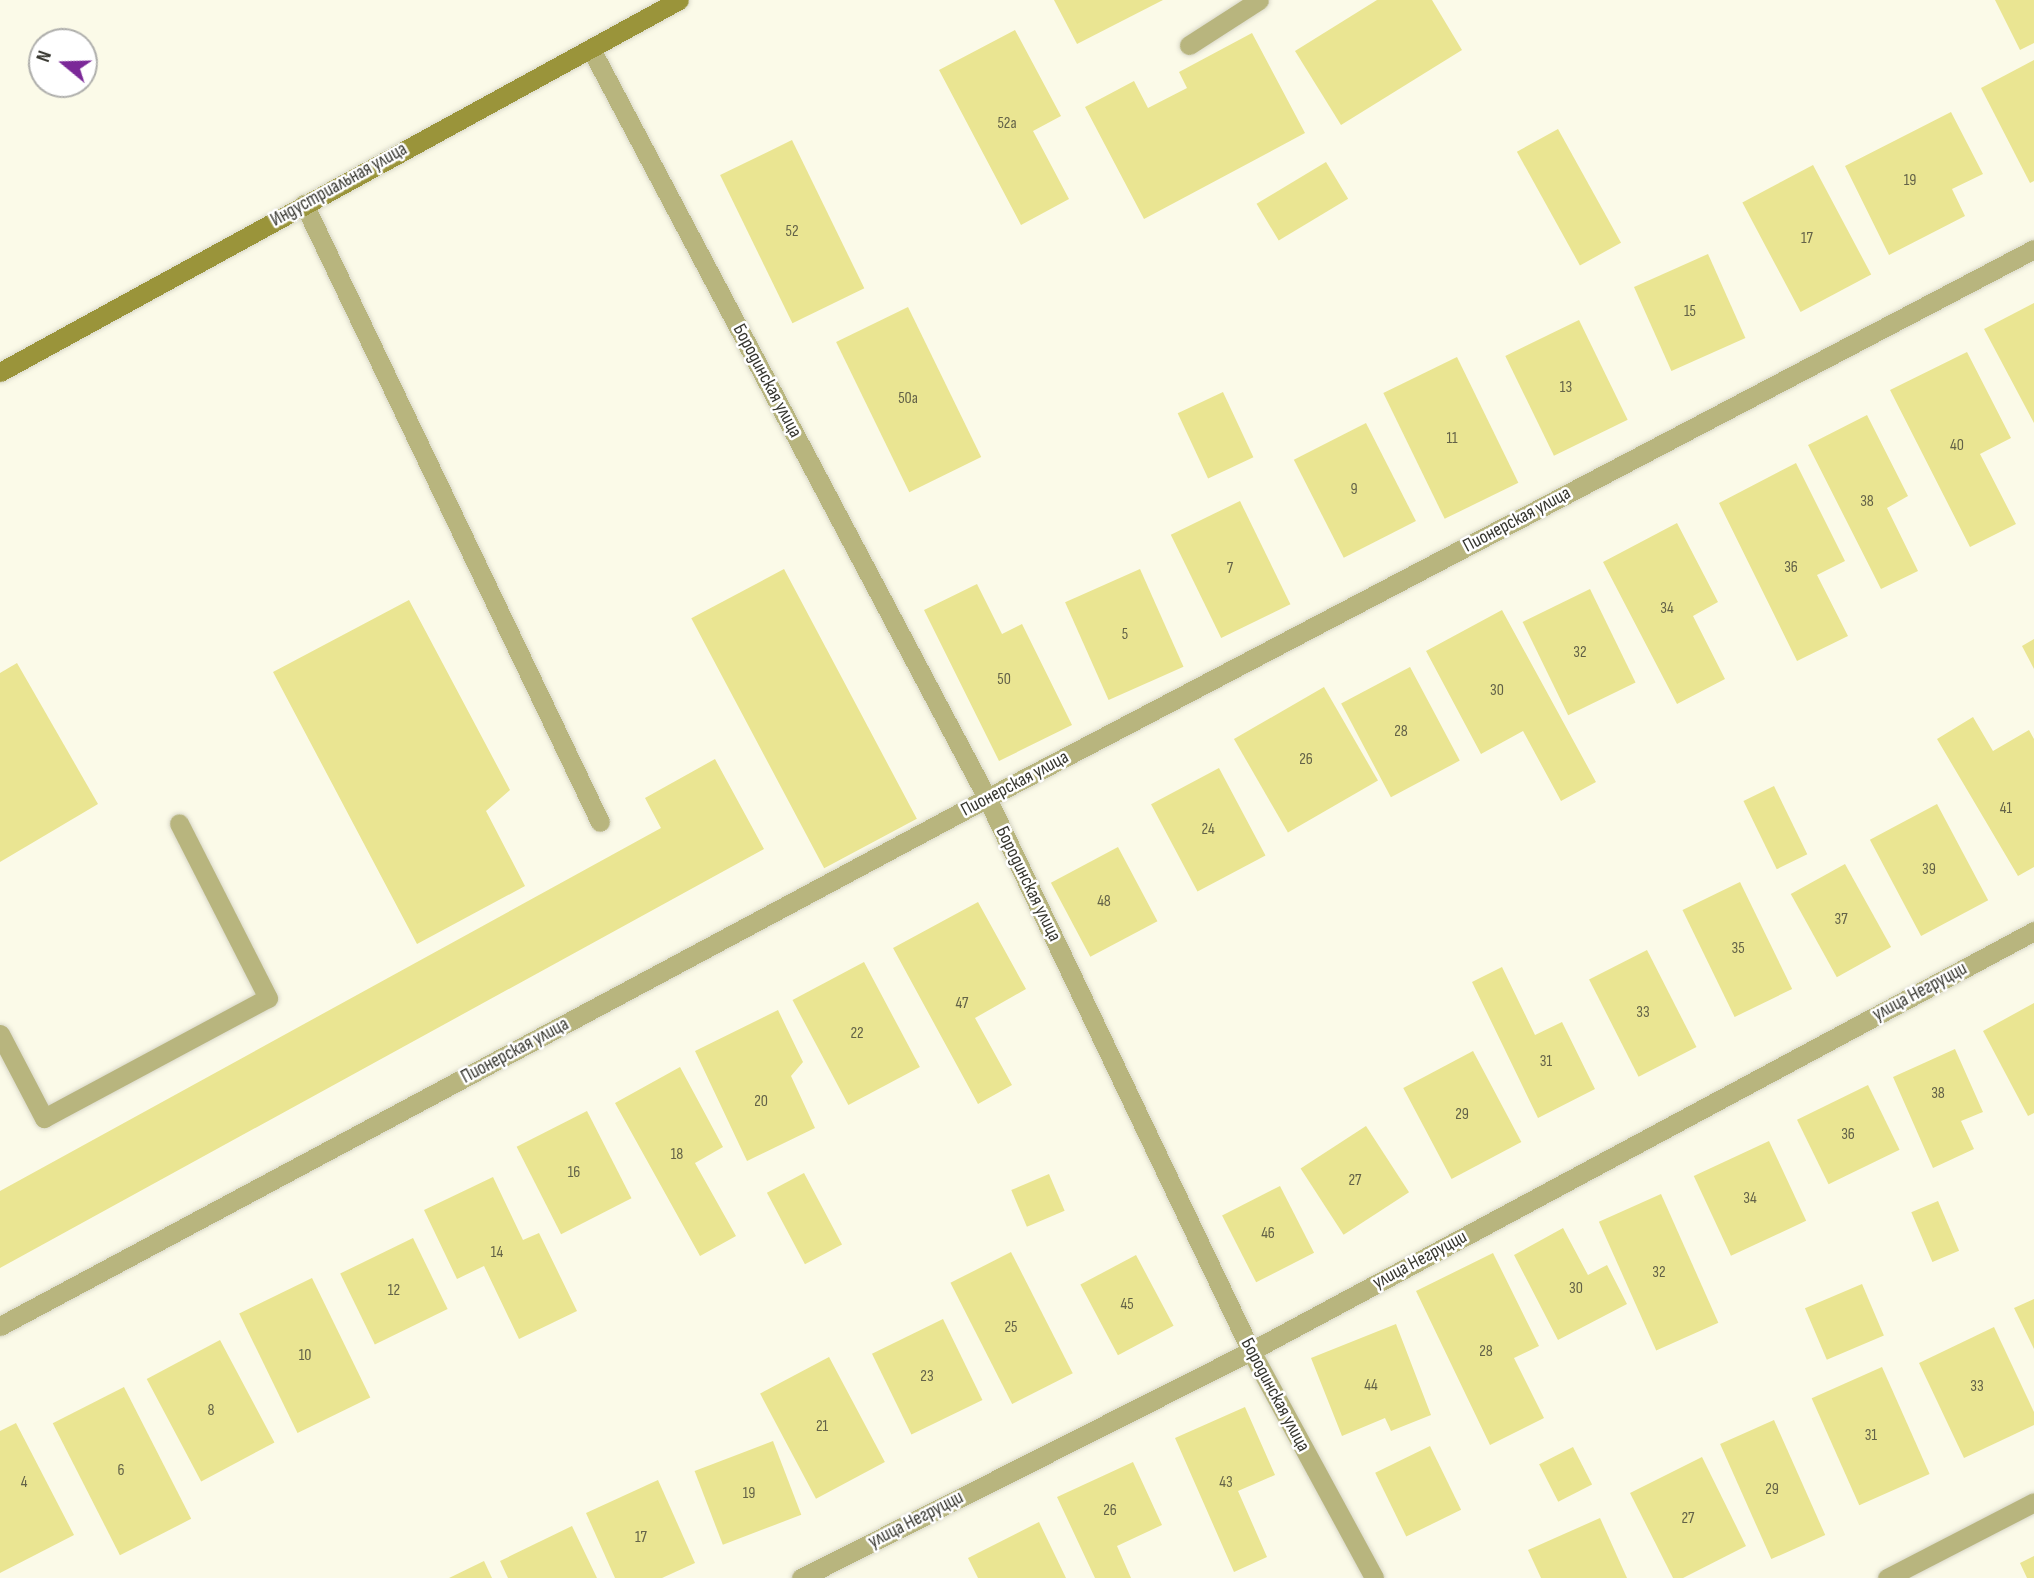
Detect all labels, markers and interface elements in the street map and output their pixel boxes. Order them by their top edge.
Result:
north arrow [28,28,98,98]
text: N [32,48,57,65]
house number: 52а [997,114,1017,134]
street label: Индустриальная улица [267,138,411,232]
house number: 19 [1904,171,1916,191]
house number: 52 [785,222,799,242]
house number: 17 [1801,229,1813,249]
house number: 15 [1684,302,1696,322]
street label: Бородинская улица [728,320,806,442]
house number: 13 [1560,378,1572,398]
house number: 50а [898,389,918,409]
house number: 11 [1446,429,1458,449]
house number: 40 [1950,436,1964,456]
house number: 9 [1350,480,1358,500]
street label: Пионерская улица [1459,482,1575,558]
house number: 38 [1860,492,1874,512]
house number: 36 [1784,558,1798,578]
house number: 7 [1227,559,1233,579]
house number: 34 [1660,599,1674,619]
house number: 5 [1122,625,1128,645]
house number: 32 [1573,643,1587,663]
house number: 50 [997,670,1011,690]
house number: 30 [1490,681,1504,701]
house number: 28 [1394,722,1408,742]
street label: Пионерская улица [957,746,1073,822]
house number: 26 [1299,750,1313,770]
house number: 41 [2000,799,2012,819]
house number: 24 [1201,820,1215,840]
street label: Бородинская улица [990,823,1066,945]
house number: 39 [1922,860,1936,880]
house number: 48 [1097,892,1111,912]
house number: 37 [1834,910,1848,930]
house number: 35 [1731,939,1745,959]
street label: улица Негруцци [1869,958,1971,1026]
house number: 47 [956,994,968,1014]
house number: 33 [1636,1003,1650,1023]
street label: Пионерская улица [457,1013,573,1089]
house number: 22 [850,1024,864,1044]
house number: 31 [1540,1052,1552,1072]
house number: 38 [1931,1084,1945,1104]
house number: 20 [754,1092,768,1112]
house number: 29 [1455,1105,1469,1125]
house number: 36 [1841,1125,1855,1145]
house number: 18 [671,1145,683,1165]
house number: 16 [568,1163,580,1183]
house number: 27 [1348,1171,1362,1191]
house number: 34 [1743,1189,1757,1209]
house number: 46 [1261,1224,1275,1244]
street label: улица Негруцци [1369,1226,1471,1294]
house number: 14 [491,1243,503,1263]
house number: 32 [1652,1263,1666,1283]
house number: 30 [1569,1279,1583,1299]
house number: 12 [388,1281,400,1301]
house number: 45 [1120,1295,1134,1315]
house number: 25 [1004,1318,1018,1338]
street label: Бородинская улица [1236,1334,1314,1456]
house number: 28 [1479,1342,1493,1362]
house number: 10 [299,1346,311,1366]
house number: 23 [920,1367,934,1387]
house number: 44 [1364,1376,1378,1396]
house number: 33 [1970,1377,1984,1397]
house number: 8 [207,1401,215,1421]
house number: 21 [816,1417,828,1437]
house number: 31 [1865,1426,1877,1446]
house number: 6 [117,1461,125,1481]
house number: 4 [21,1473,27,1493]
house number: 43 [1219,1473,1233,1493]
house number: 29 [1765,1480,1779,1500]
house number: 19 [743,1484,755,1504]
street label: улица Негруцци [865,1486,967,1554]
house number: 26 [1103,1501,1117,1521]
house number: 27 [1681,1509,1695,1529]
house number: 17 [635,1528,647,1548]

